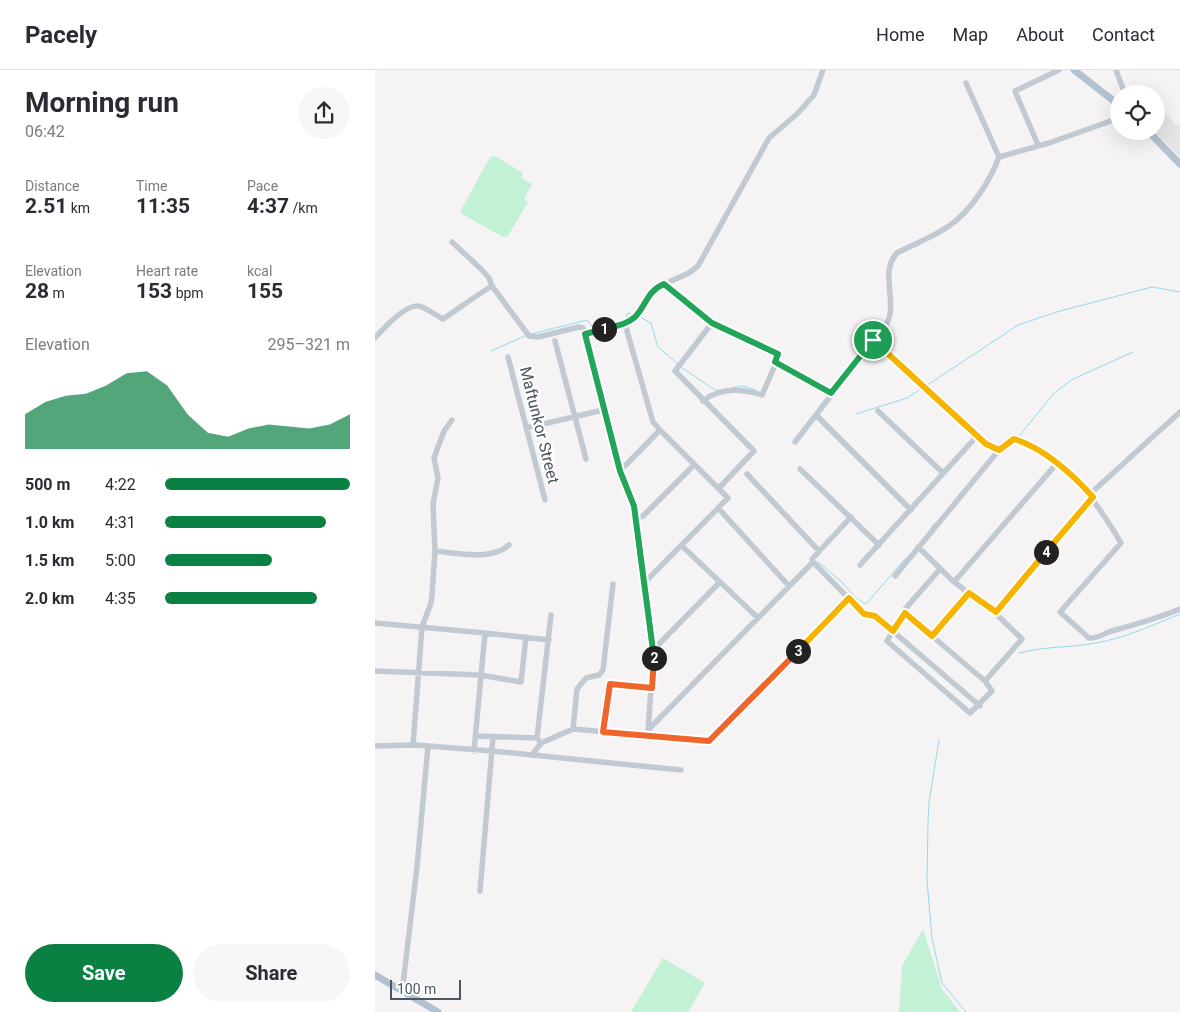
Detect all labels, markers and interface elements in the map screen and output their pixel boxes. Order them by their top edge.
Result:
text: Pacely [25,21,97,49]
text: Home [876,24,925,45]
text: Map [953,24,988,45]
text: About [1016,24,1064,45]
text: Contact [1092,24,1155,45]
map controls [1110,85,1165,140]
button: locate [1110,85,1165,140]
text: Morning run [25,86,179,119]
button: share [298,87,350,139]
text: 06:42 [25,122,65,141]
text: Distance [25,178,80,194]
text: Time [136,178,167,194]
text: Pace [247,178,278,194]
text: 2.51 [25,194,67,218]
text: 11:35 [136,194,190,218]
text: 4:37 [247,194,289,218]
text: km [67,200,90,216]
text: /km [289,200,318,216]
text: Elevation [25,263,82,279]
text: Heart rate [136,263,198,279]
text: kcal [247,263,272,279]
text: 28 [25,279,49,303]
text: 153 [136,279,172,303]
text: 155 [247,279,283,303]
text: m [49,285,65,301]
text: bpm [172,285,204,301]
pin: 1 [591,316,617,342]
pin [852,319,894,361]
text: 1 [600,321,609,337]
icon: arrive [859,326,887,354]
text: Elevation [25,335,90,354]
text: 295–321 m [268,335,350,354]
street label: Maftunkor Street [516,365,563,486]
text: 500 m [25,475,70,494]
text: 4:22 [105,475,136,494]
text: 1.0 km [25,513,74,532]
text: 4:31 [105,513,136,532]
pin: 4 [1033,540,1059,564]
text: 4 [1042,544,1051,560]
text: 1.5 km [25,551,74,570]
text: 5:00 [105,551,136,570]
text: 2.0 km [25,589,74,608]
text: 4:35 [105,589,136,608]
pin: 3 [785,638,811,664]
text: 3 [794,643,803,659]
pin: 2 [641,646,667,670]
text: 2 [650,650,659,666]
button: Save [25,944,183,1002]
button: Share [193,944,350,1002]
scale bar [390,977,461,1000]
text: 100 m [397,981,436,997]

